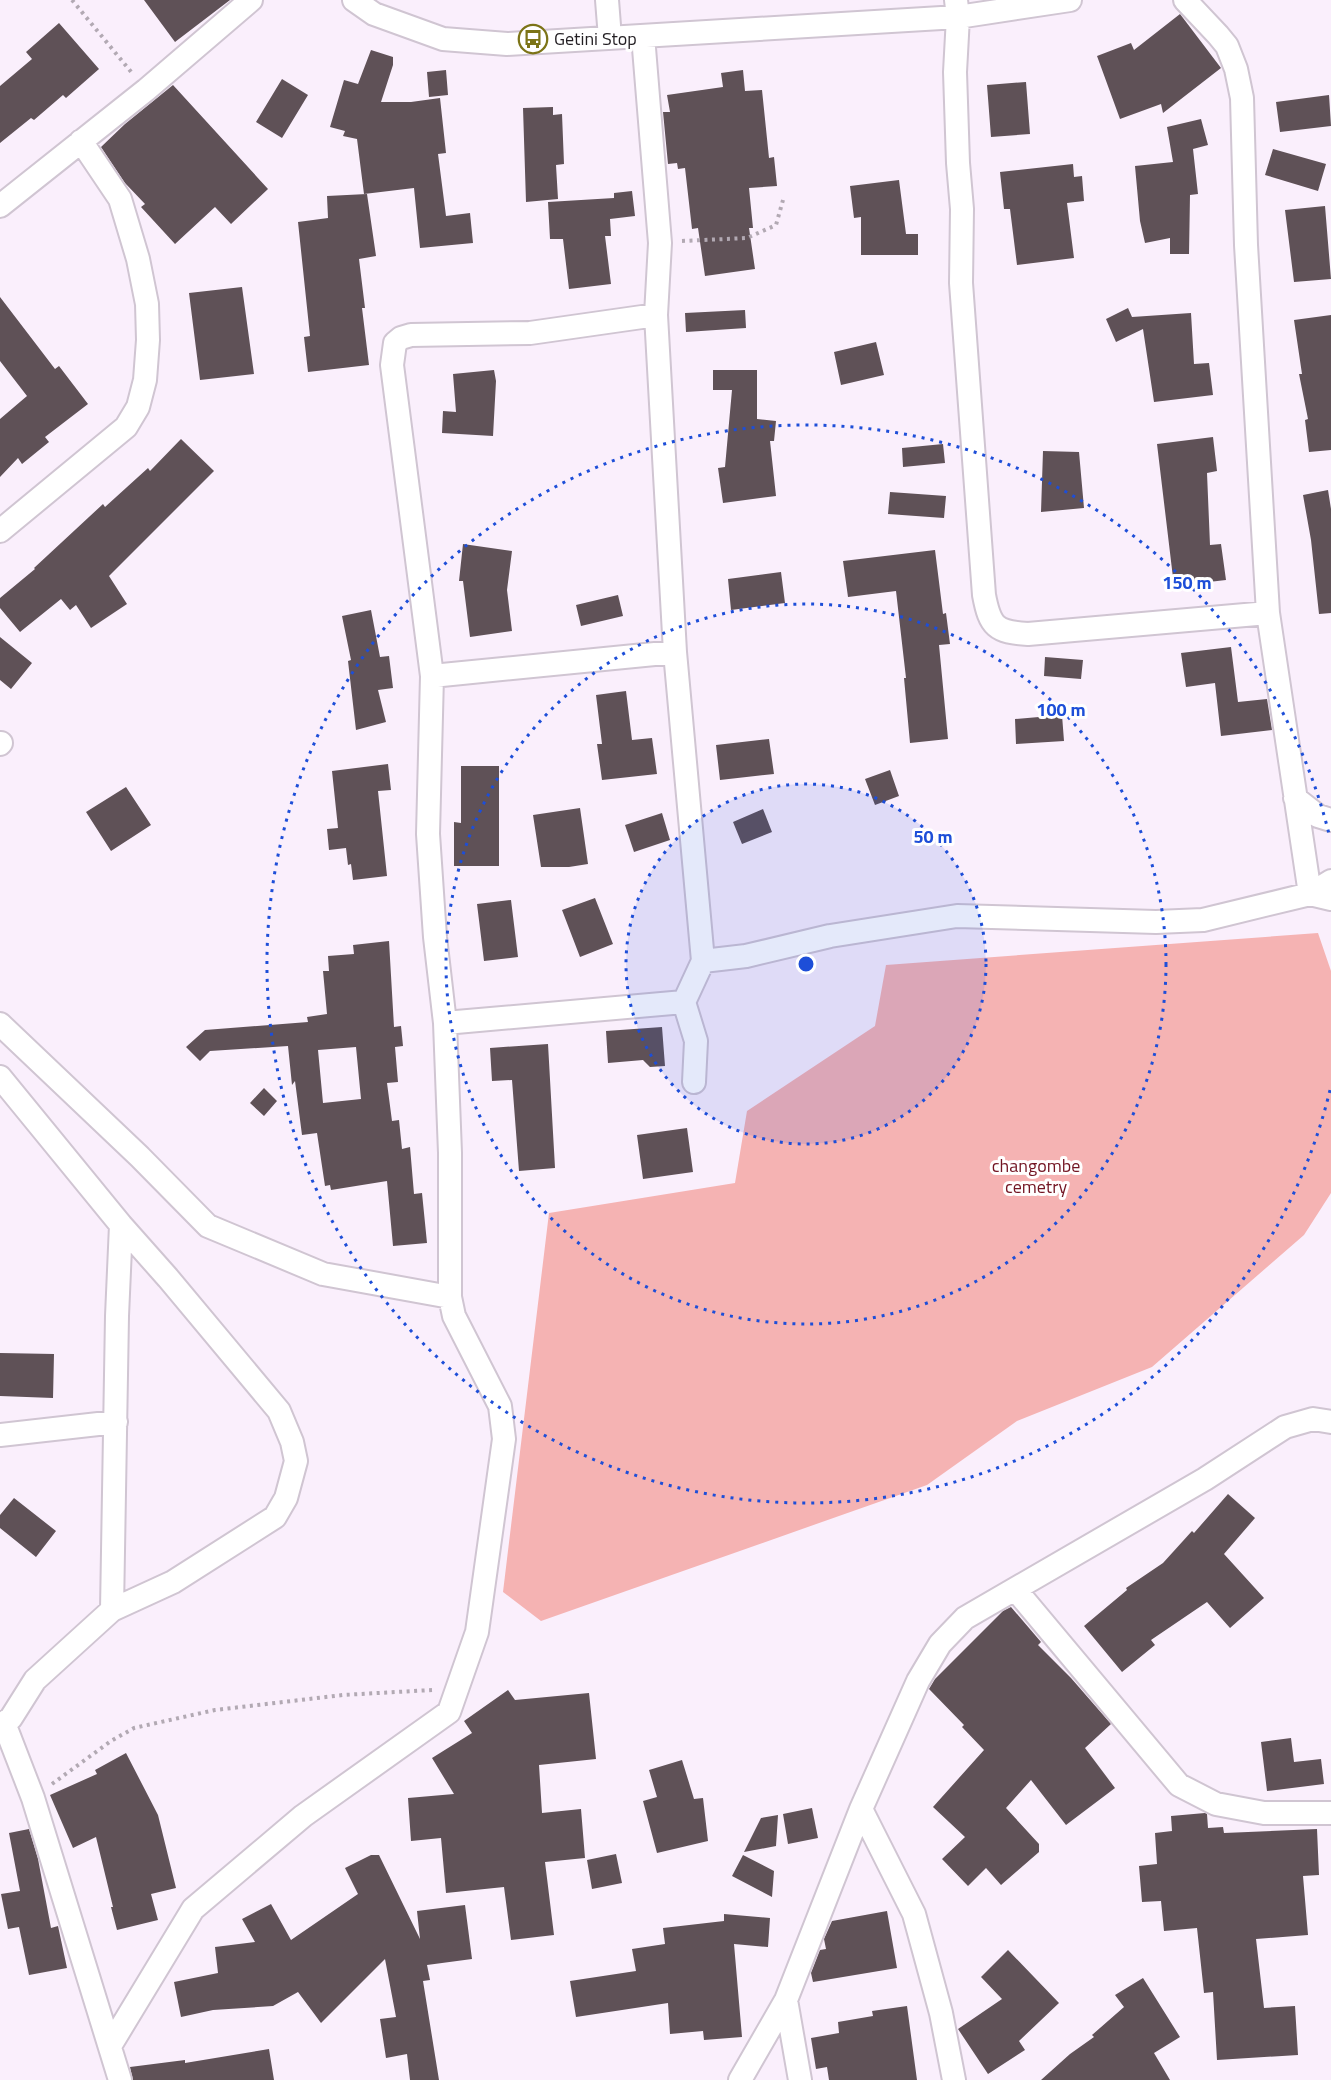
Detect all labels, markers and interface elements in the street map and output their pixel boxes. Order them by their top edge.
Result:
bus stop icon: Getini Stop [517,23,549,55]
place label: Getini Stop [554,25,637,52]
text: 150 m [1162,569,1212,596]
text: 100 m [1036,696,1086,723]
text: 50 m [913,823,953,850]
centre of rings [796,954,816,974]
park label: changombe cemetry [992,1152,1080,1200]

